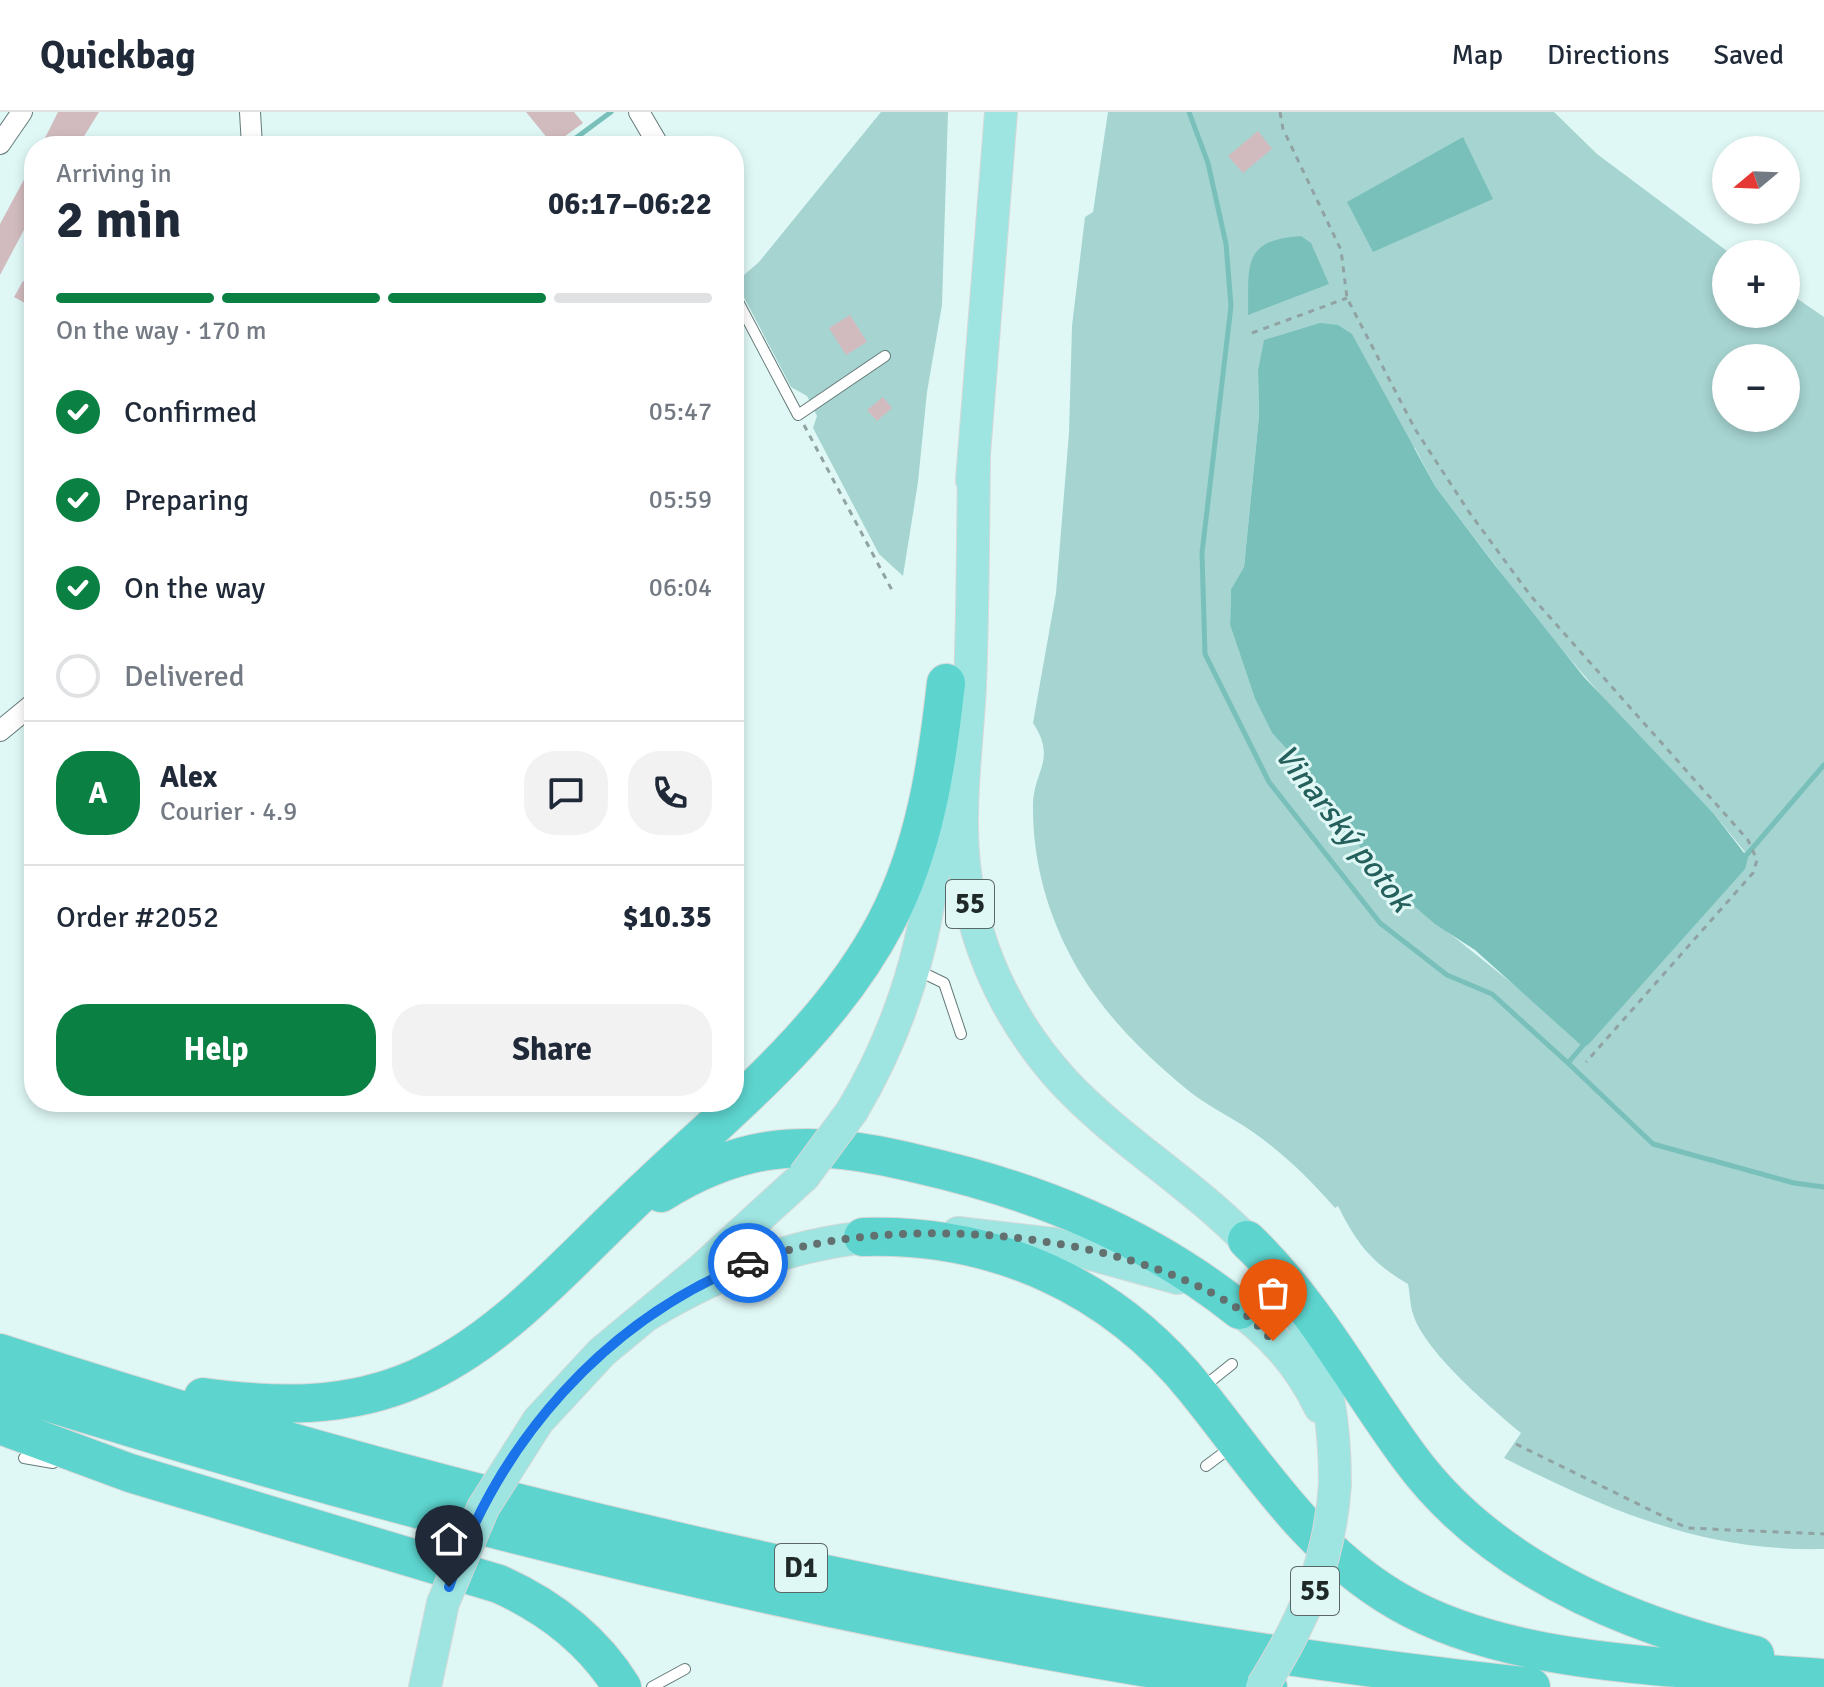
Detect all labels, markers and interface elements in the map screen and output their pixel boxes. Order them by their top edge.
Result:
text: Quickbag [40,32,196,79]
text: Map [1451,38,1503,72]
text: Directions [1547,38,1669,72]
text: Saved [1713,38,1784,72]
north arrow [1712,136,1800,224]
map controls [1712,136,1800,432]
text: Arriving in [56,158,172,190]
text: 06:17–06:22 [548,186,712,223]
text: 2 min [56,188,182,252]
button: + [1712,240,1800,328]
text: On the way · 170 m [56,315,266,347]
button: − [1712,344,1800,432]
icon: check [56,390,100,434]
text: Confirmed [124,394,257,431]
text: 05:47 [649,396,712,428]
icon: check [56,478,100,522]
text: Preparing [124,482,249,519]
text: 05:59 [649,484,712,516]
icon: check [56,566,100,610]
text: On the way [124,570,265,607]
text: 06:04 [649,572,712,604]
text: Delivered [124,658,245,695]
water label: Vinarský potok [1267,737,1423,922]
button: chat [524,751,608,835]
button: phone [628,751,712,835]
text: Alex [160,759,217,796]
text: A [88,775,108,812]
text: Courier · 4.9 [160,796,297,828]
road number: 55 [946,880,994,928]
text: Order #2052 [56,899,219,936]
text: $10.35 [622,899,712,936]
button: Help [56,1004,376,1096]
button: Share [392,1004,712,1096]
courier [708,1223,788,1303]
icon: car [726,1241,770,1285]
pin [1239,1259,1307,1341]
icon: bag [1251,1271,1295,1315]
pin [415,1505,483,1587]
icon: home [427,1517,471,1561]
road number: D1 [775,1544,827,1592]
road number: 55 [1291,1567,1339,1615]

